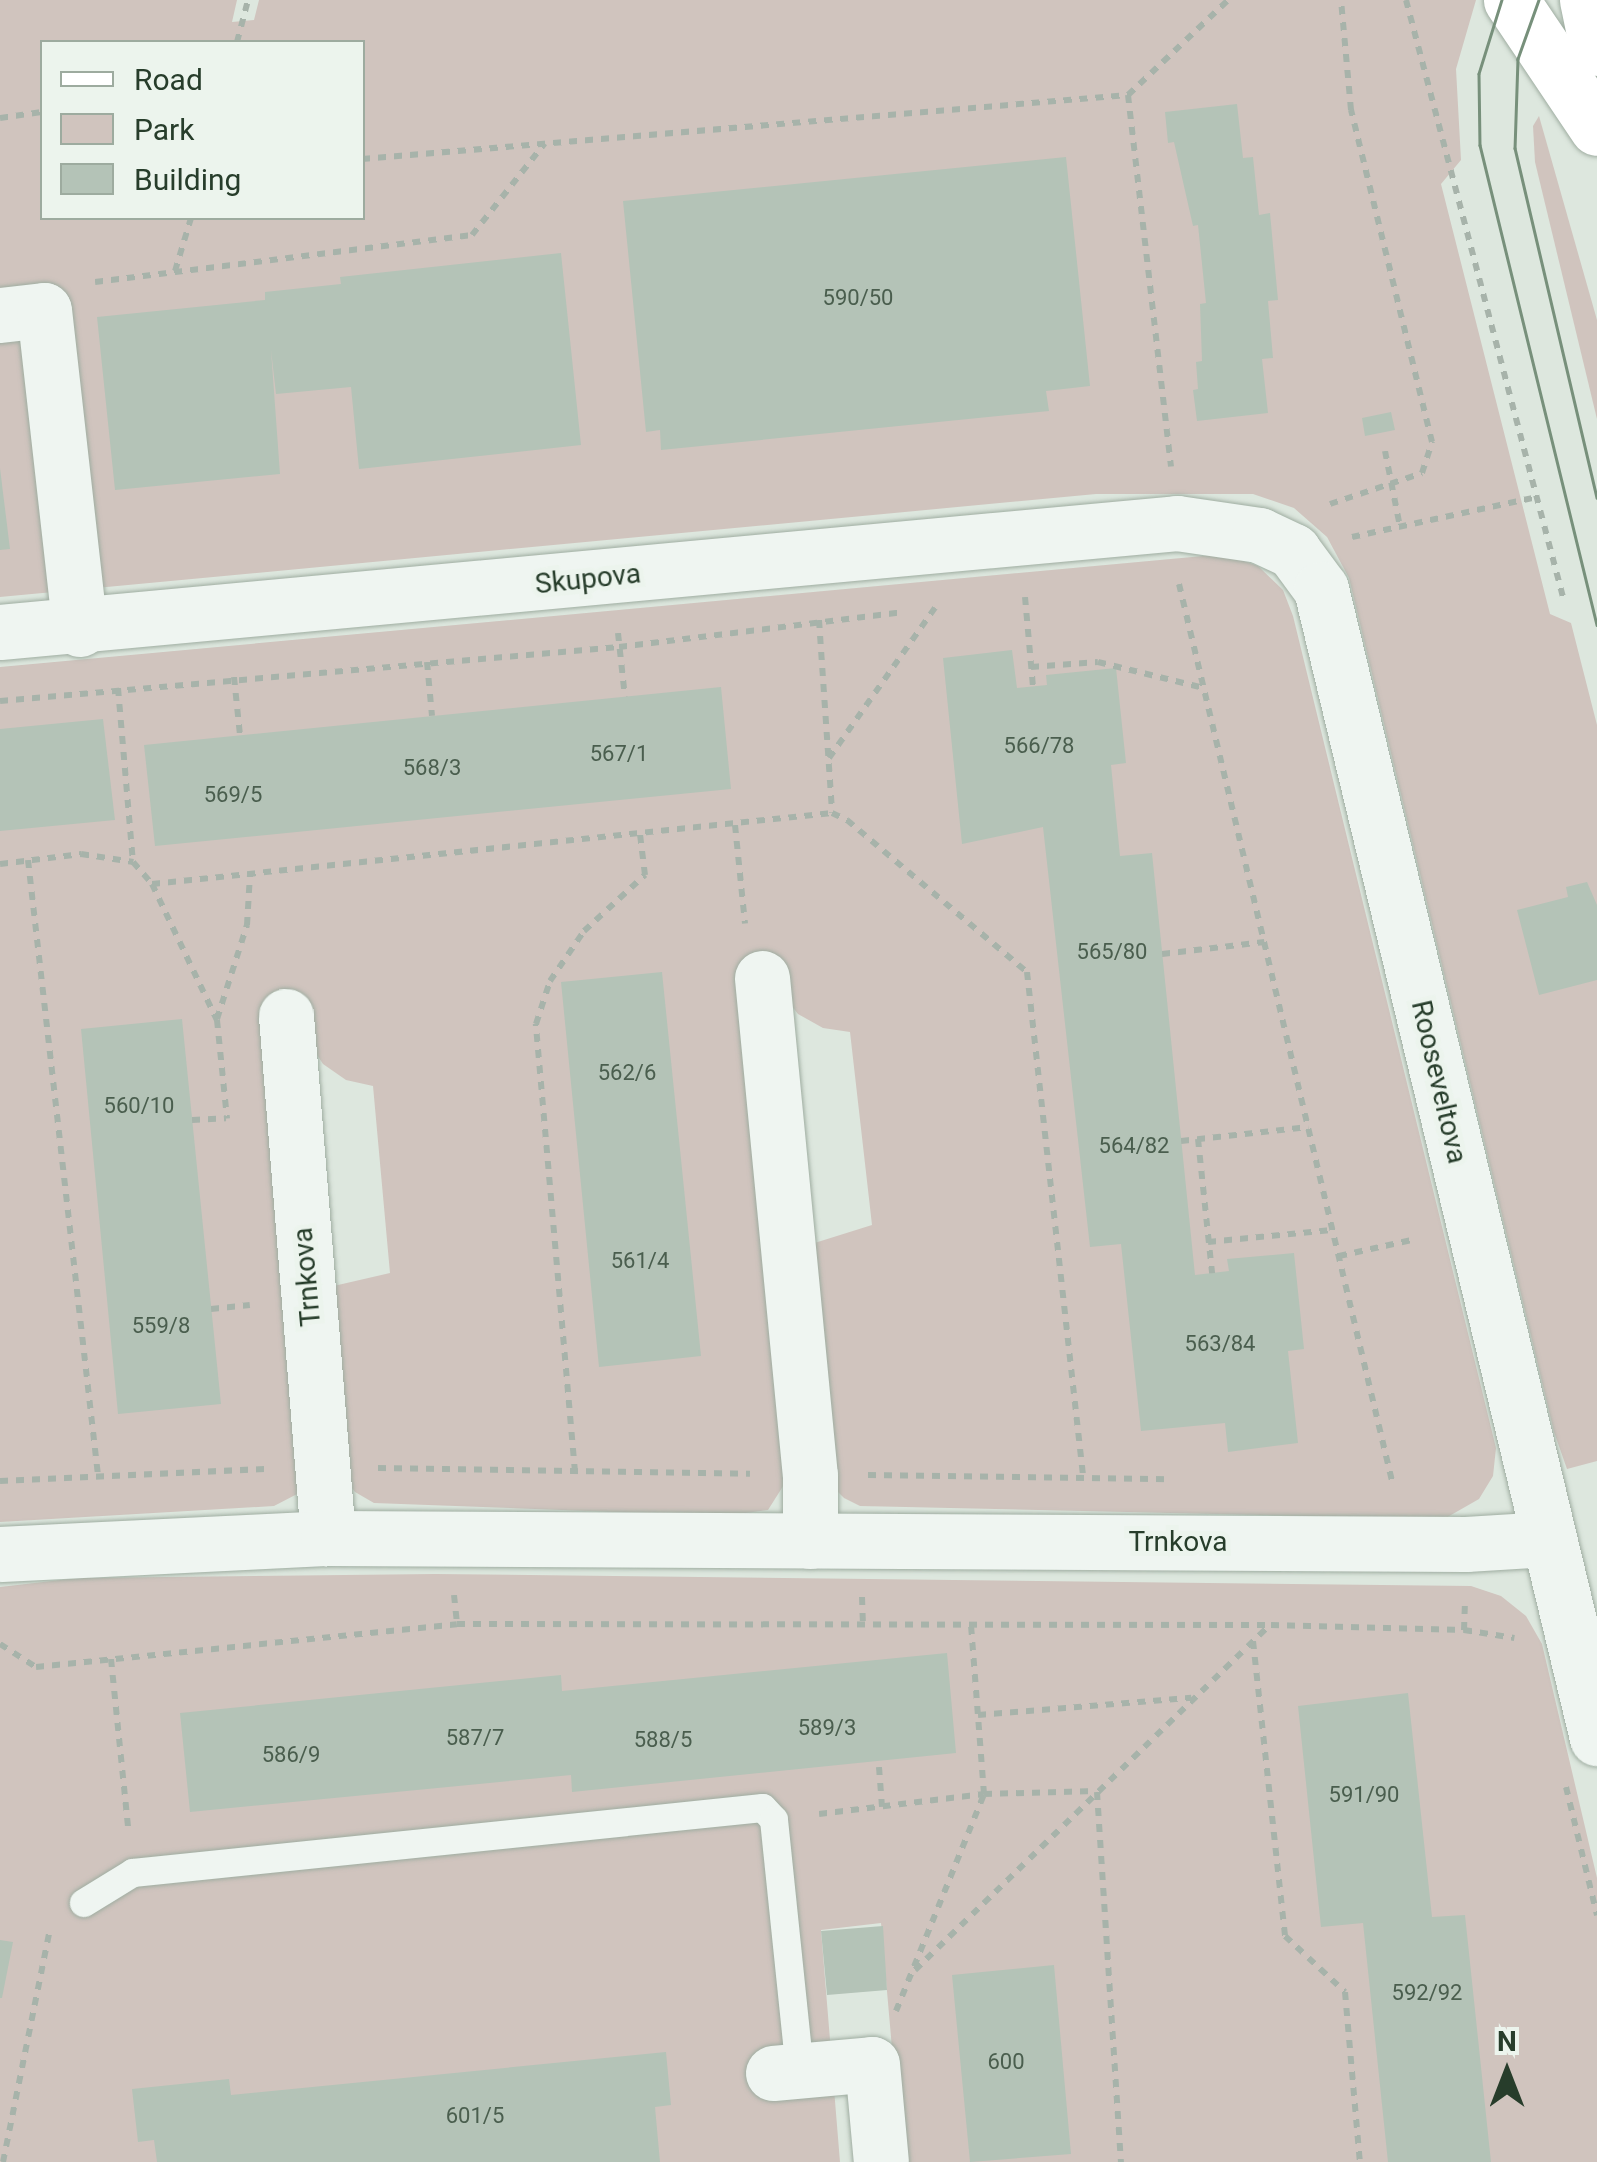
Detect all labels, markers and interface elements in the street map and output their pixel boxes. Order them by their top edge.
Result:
legend [40,40,365,220]
text: Road [134,62,203,97]
text: Park [134,112,194,147]
text: Building [134,162,241,197]
house number: 590/50 [823,285,893,311]
street label: Skupova [533,557,643,601]
house number: 566/78 [1004,733,1074,759]
house number: 567/1 [590,741,648,767]
house number: 568/3 [403,755,461,781]
house number: 569/5 [204,782,262,808]
house number: 565/80 [1077,939,1147,965]
street label: Rooseveltova [1404,997,1474,1167]
house number: 562/6 [598,1060,656,1086]
house number: 560/10 [104,1093,174,1119]
house number: 564/82 [1099,1133,1169,1159]
street label: Trnkova [286,1226,328,1328]
house number: 561/4 [611,1248,669,1274]
house number: 559/8 [132,1313,190,1339]
house number: 563/84 [1185,1331,1255,1357]
street label: Trnkova [1128,1525,1228,1559]
house number: 589/3 [798,1715,856,1741]
house number: 587/7 [446,1725,504,1751]
house number: 588/5 [634,1727,692,1753]
house number: 586/9 [262,1742,320,1768]
house number: 591/90 [1329,1782,1399,1808]
house number: 592/92 [1392,1980,1462,2006]
north arrow [1457,2022,1557,2122]
text: N [1497,2025,1517,2058]
house number: 600 [987,2049,1025,2075]
house number: 601/5 [446,2103,504,2129]

